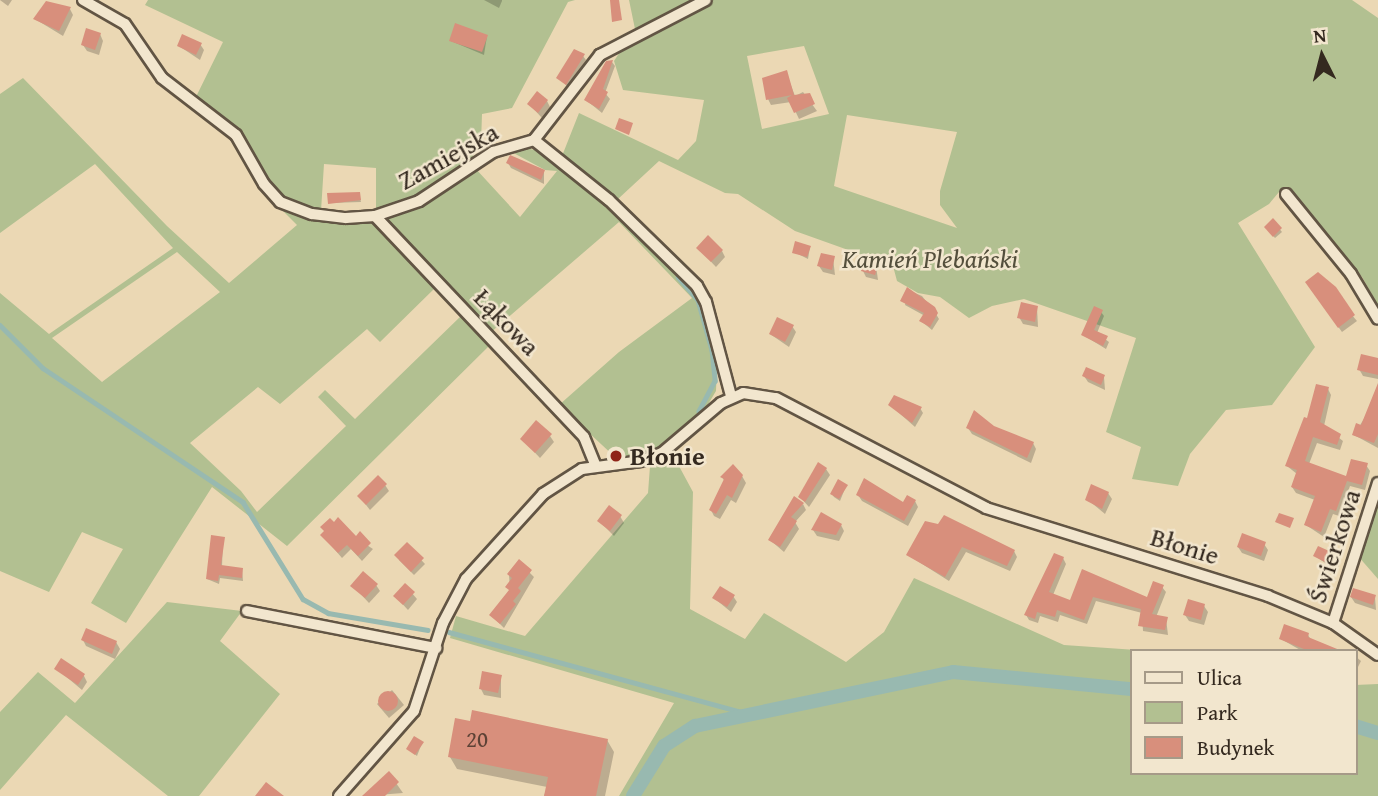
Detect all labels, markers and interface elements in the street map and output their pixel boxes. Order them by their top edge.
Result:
north arrow [1287,21,1357,91]
text: N [1312,21,1328,50]
street label: Zamiejska [393,116,503,196]
park label: Kamień Plebański [842,243,1018,275]
street label: Łąkowa [468,282,546,362]
place label: Błonie [630,440,705,472]
marker: Błonie [608,448,624,464]
street label: Świerkowa [1301,485,1367,607]
street label: Błonie [1147,521,1223,571]
legend [1130,649,1357,775]
text: Ulica [1197,662,1242,693]
text: Park [1197,697,1238,728]
house number: 20 [466,725,488,753]
text: Budynek [1197,732,1274,763]

